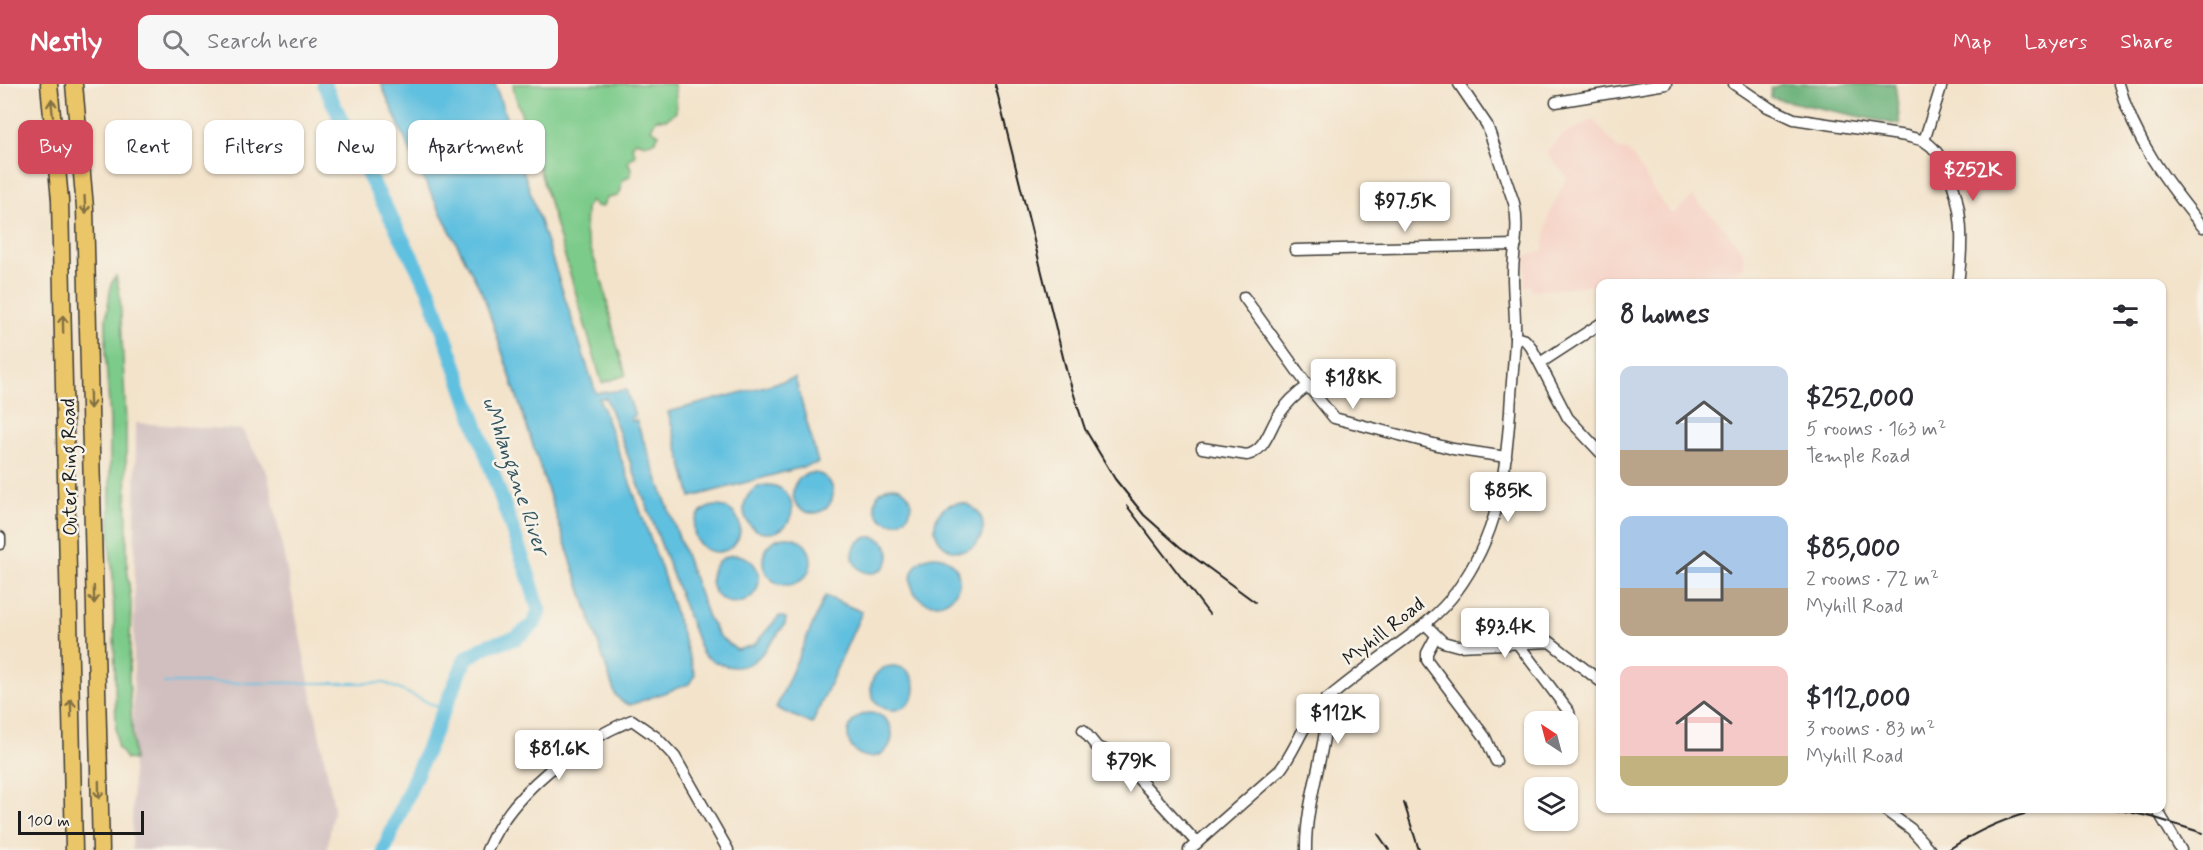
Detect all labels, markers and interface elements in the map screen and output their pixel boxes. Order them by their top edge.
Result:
search box [138,15,558,69]
text: Nestly [30,24,102,61]
icon: search [159,26,192,59]
text: Search here [207,28,318,56]
text: Map [1953,28,1991,56]
text: Layers [2024,28,2087,56]
text: Share [2120,28,2173,56]
one-way arrow [46,99,57,118]
chip: Buy [18,120,93,174]
chip: Rent [105,120,192,174]
chip: Filters [204,120,304,174]
chip: New [316,120,396,174]
chip: Apartment [408,120,545,174]
pin: $252K [1931,151,2015,202]
text: $252K [1944,157,2002,184]
pin: $97.5K [1356,182,1454,233]
text: $97.5K [1374,188,1436,215]
one-way arrow [80,194,91,214]
text: 8 homes [1620,298,1710,332]
icon: filters [2109,299,2142,332]
one-way arrow [57,314,69,334]
pin: $188K [1311,359,1395,410]
text: $188K [1325,365,1381,392]
text: $252,000 [1806,382,1914,416]
one-way arrow [84,389,95,409]
icon: home [1668,390,1740,462]
water label: uMhlangane River [473,393,556,563]
street label: Outer Ring Road [55,398,87,536]
text: 5 rooms · 163 m² [1806,416,1946,443]
text: Temple Road [1806,443,1910,470]
pin: $85K [1472,472,1544,523]
text: $85K [1484,478,1532,505]
text: $85,000 [1806,532,1900,566]
icon: home [1668,540,1740,612]
text: 2 rooms · 72 m² [1806,566,1939,593]
one-way arrow [89,584,100,604]
street label: Myhill Road [1337,591,1431,673]
text: Myhill Road [1806,593,1903,620]
pin: $93.4K [1456,608,1554,659]
text: $93.4K [1475,614,1535,641]
text: $112,000 [1806,682,1910,716]
icon: home [1668,690,1740,762]
pin: $112K [1296,694,1380,745]
one-way arrow [65,698,77,718]
text: $112K [1310,700,1366,727]
north arrow [1524,711,1578,765]
map controls [1524,711,1578,831]
text: 3 rooms · 83 m² [1806,716,1935,743]
pin: $81.6K [510,730,608,781]
text: $81.6K [529,736,589,763]
pin: $79K [1095,742,1167,793]
text: Myhill Road [1806,743,1903,770]
text: $79K [1106,748,1156,775]
button: layers [1524,777,1578,831]
one-way arrow [93,779,105,799]
scale bar [18,808,144,836]
text: 100 m [27,811,70,832]

